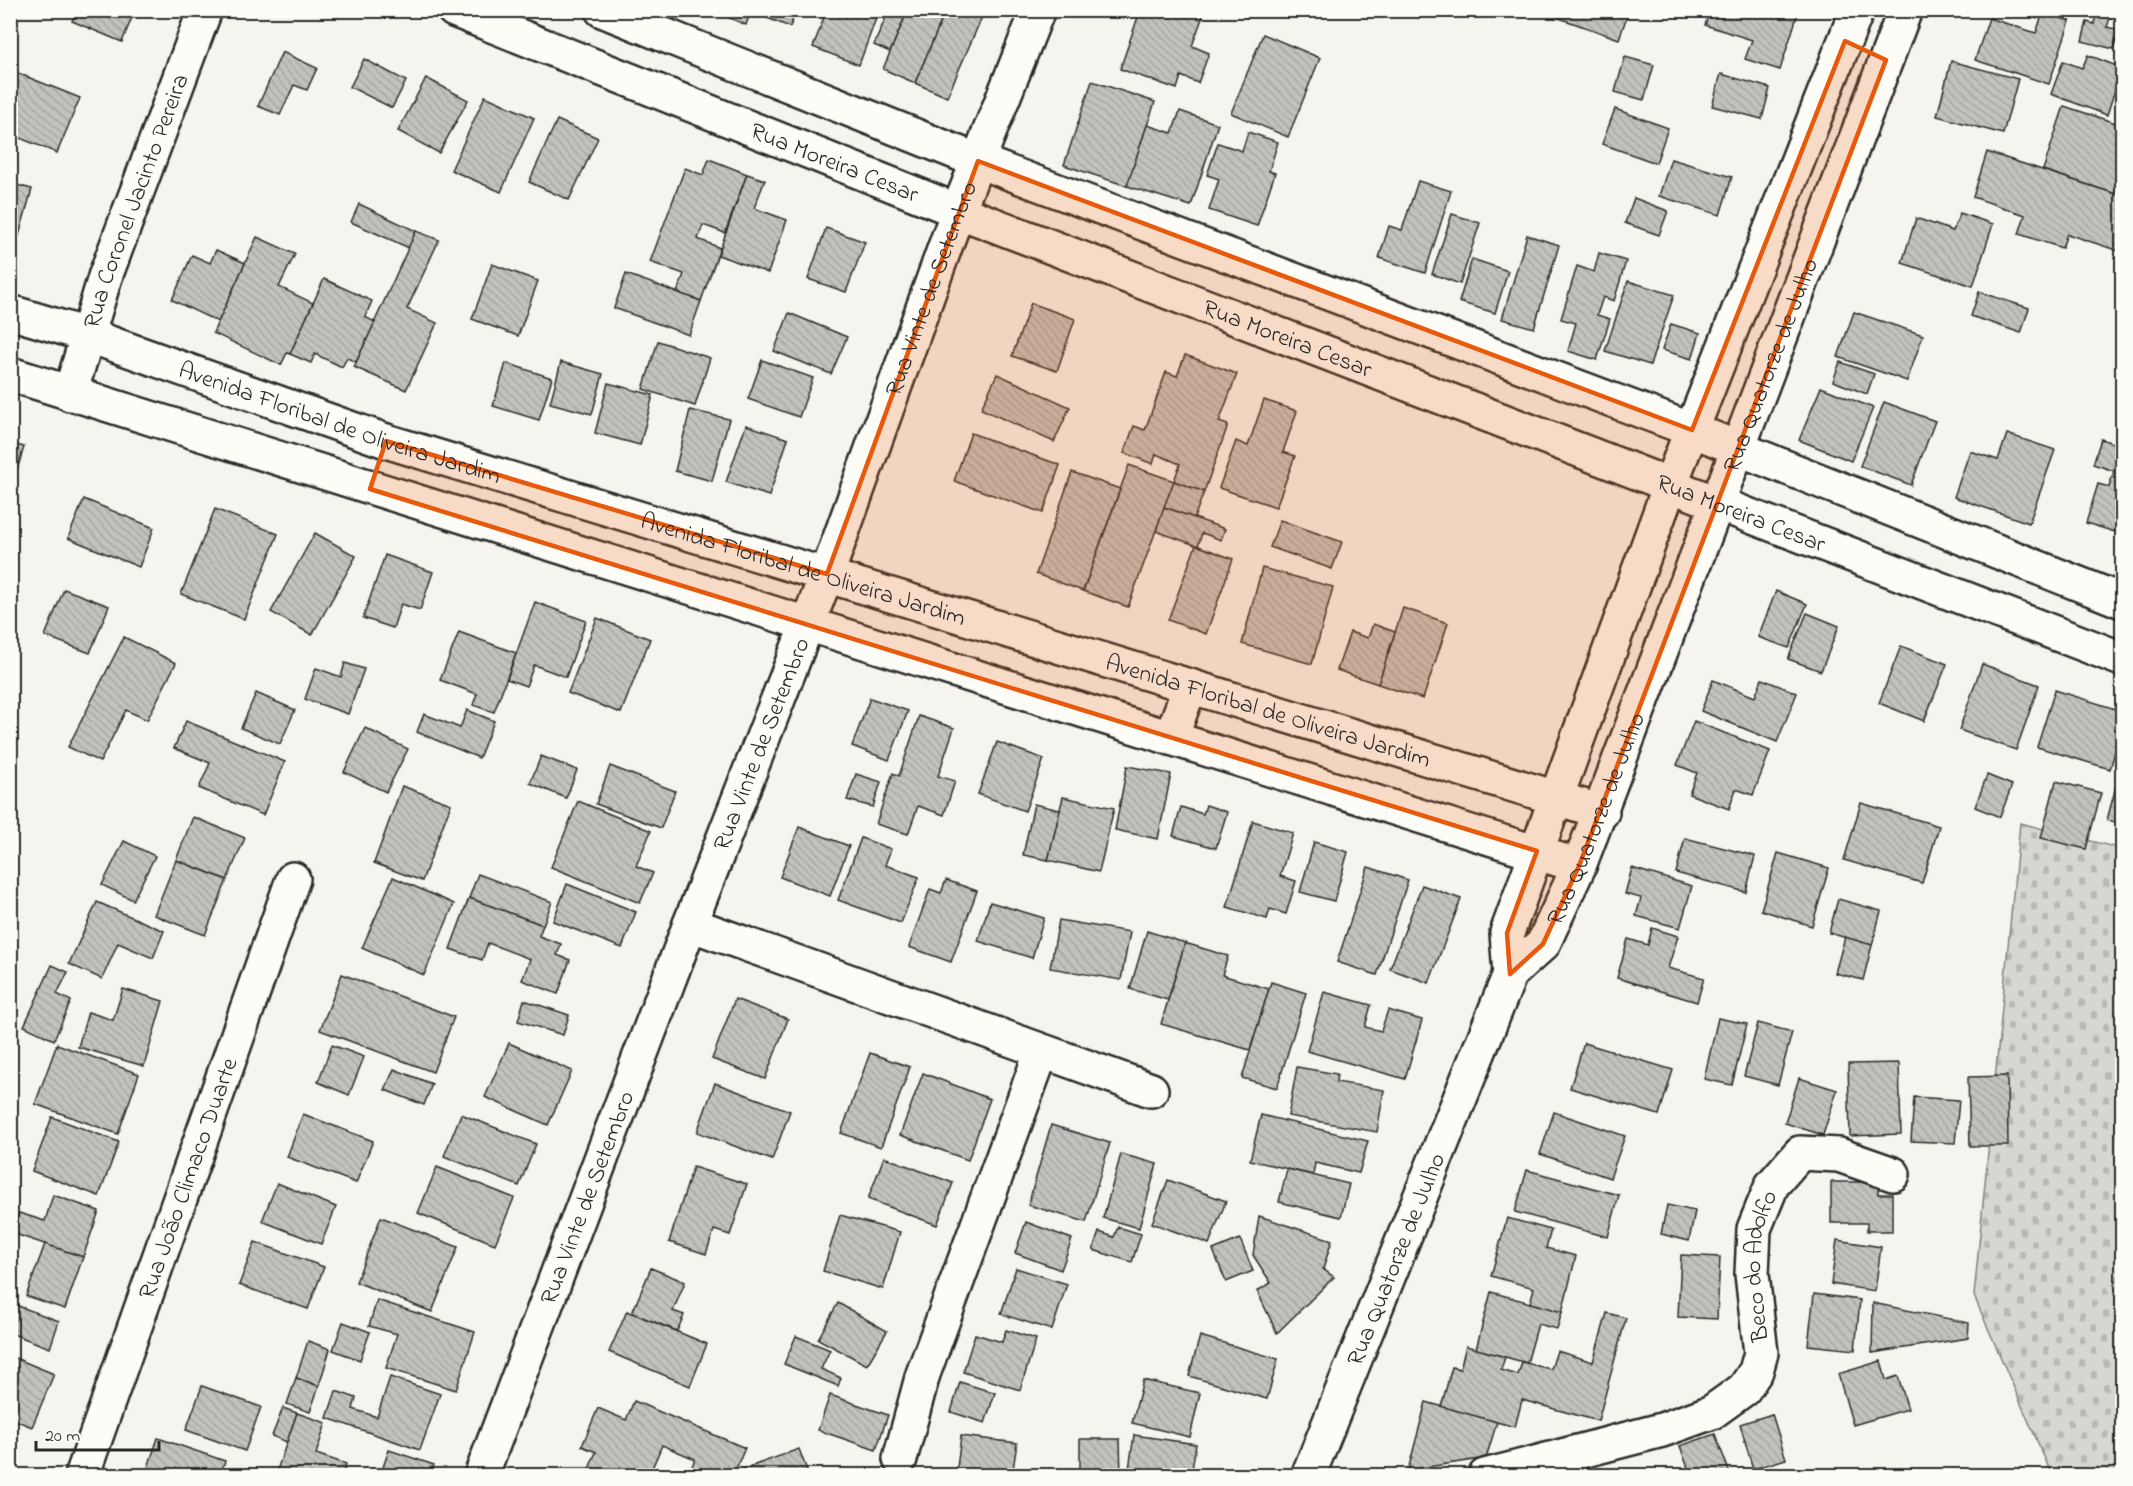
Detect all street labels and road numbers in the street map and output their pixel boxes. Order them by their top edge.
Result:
street label: Rua Coronel Jacinto Pereira [76,69,200,333]
street label: Rua Moreira Cesar [745,115,924,214]
street label: Rua Vinte de Setembro [878,177,988,401]
street label: Rua Quatorze de Julho [1716,254,1829,478]
street label: Rua Moreira Cesar [1197,292,1377,389]
street label: Avenida Floribal de Oliveira Jardim [173,354,505,495]
street label: Rua Moreira Cesar [1651,466,1831,563]
street label: Avenida Floribal de Oliveira Jardim [636,505,970,637]
street label: Rua Vinte de Setembro [705,633,820,856]
street label: Avenida Floribal de Oliveira Jardim [1101,646,1434,779]
street label: Rua Quatorze de Julho [1539,708,1656,931]
street label: Rua João Climaco Duarte [131,1053,248,1304]
street label: Rua Vinte de Setembro [532,1086,645,1310]
street label: Rua Quatorze de Julho [1339,1148,1456,1371]
street label: Beco do Adolfo [1737,1185,1788,1345]

